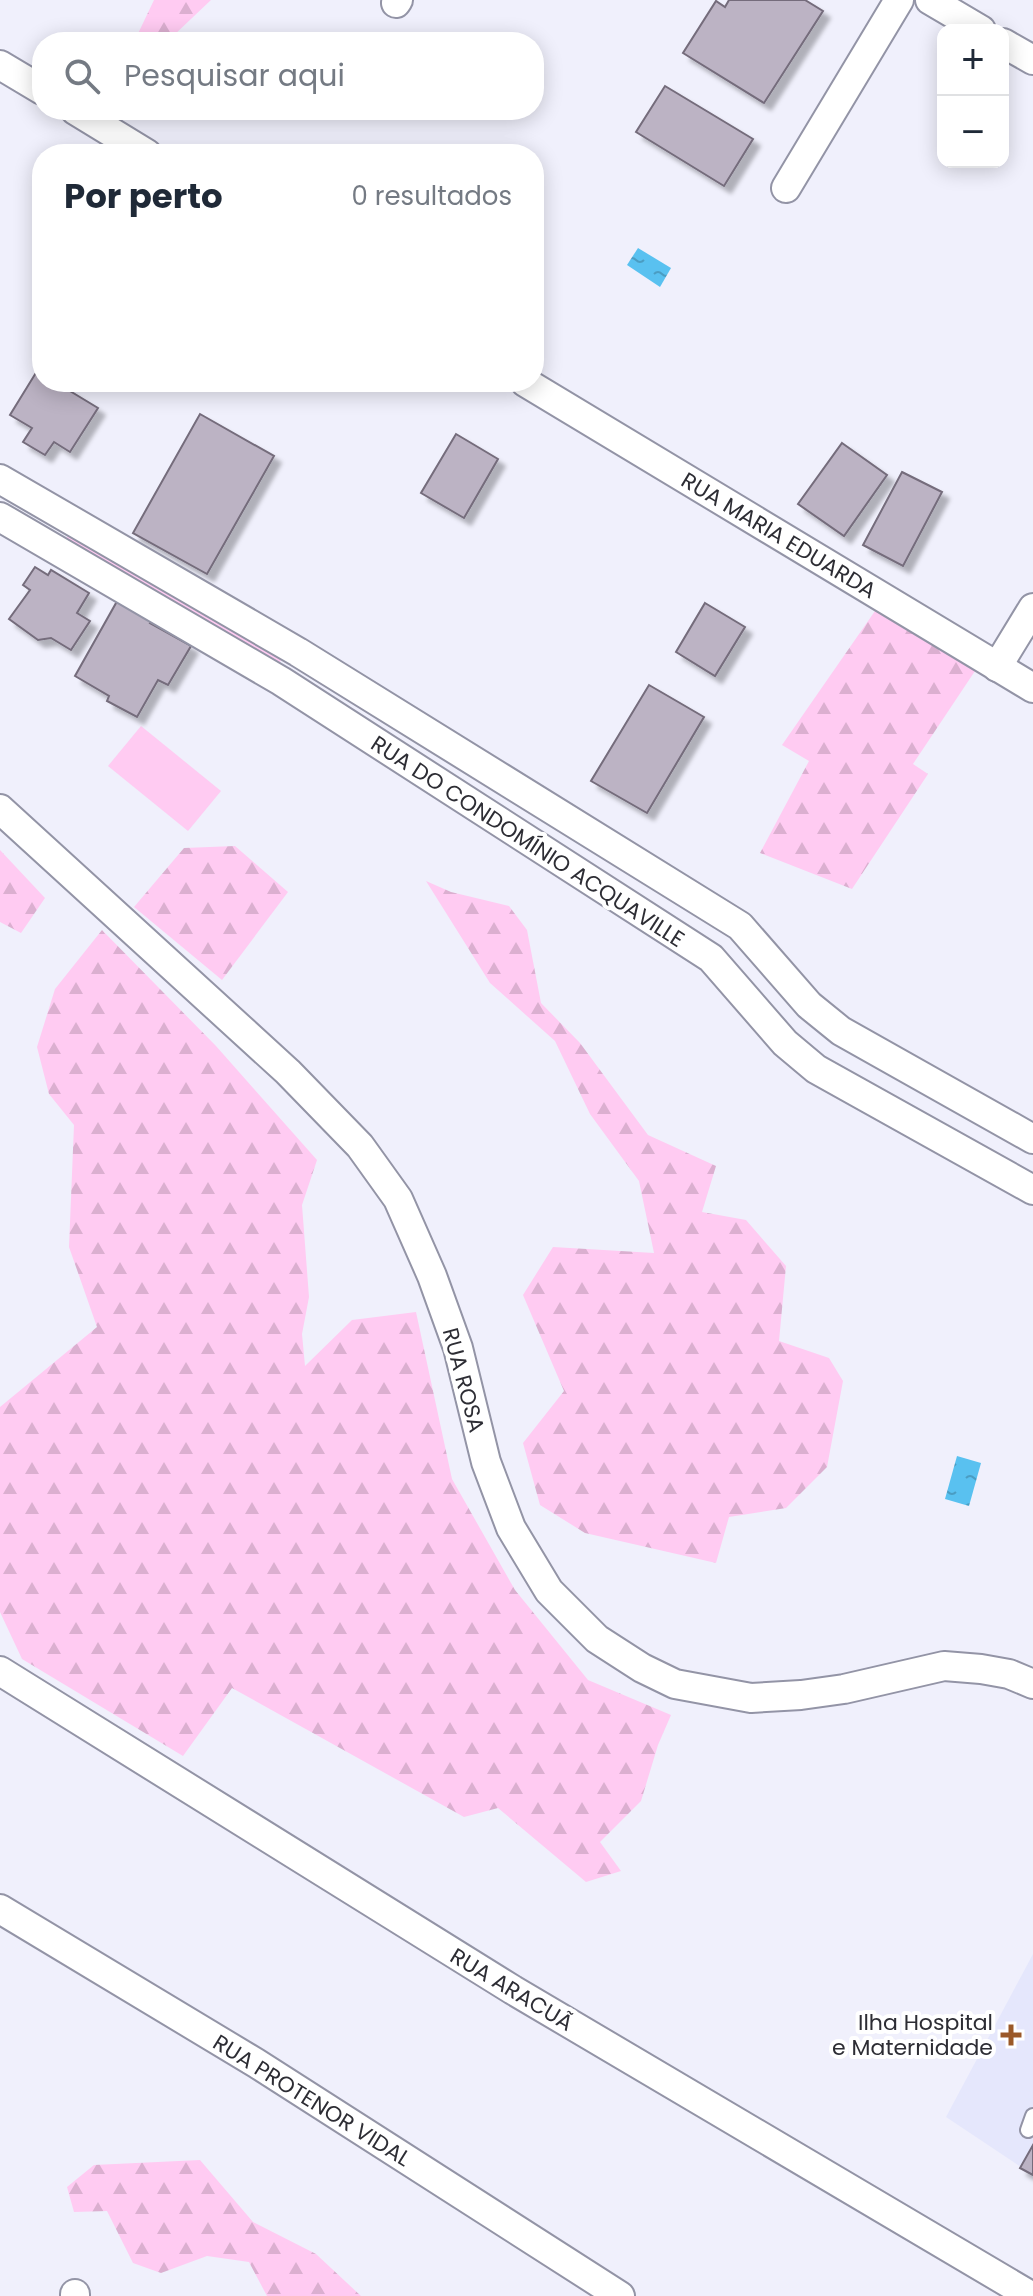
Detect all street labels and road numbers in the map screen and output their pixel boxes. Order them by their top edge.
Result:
street label: RUA MARIA EDUARDA [675,465,882,606]
street label: RUA DO CONDOMÍNIO ACQUAVILLE [365,728,691,955]
street label: RUA ROSA [435,1324,492,1436]
street label: RUA ARACUÃ [444,1940,579,2039]
street label: RUA PROTENOR VIDAL [207,2027,417,2174]

